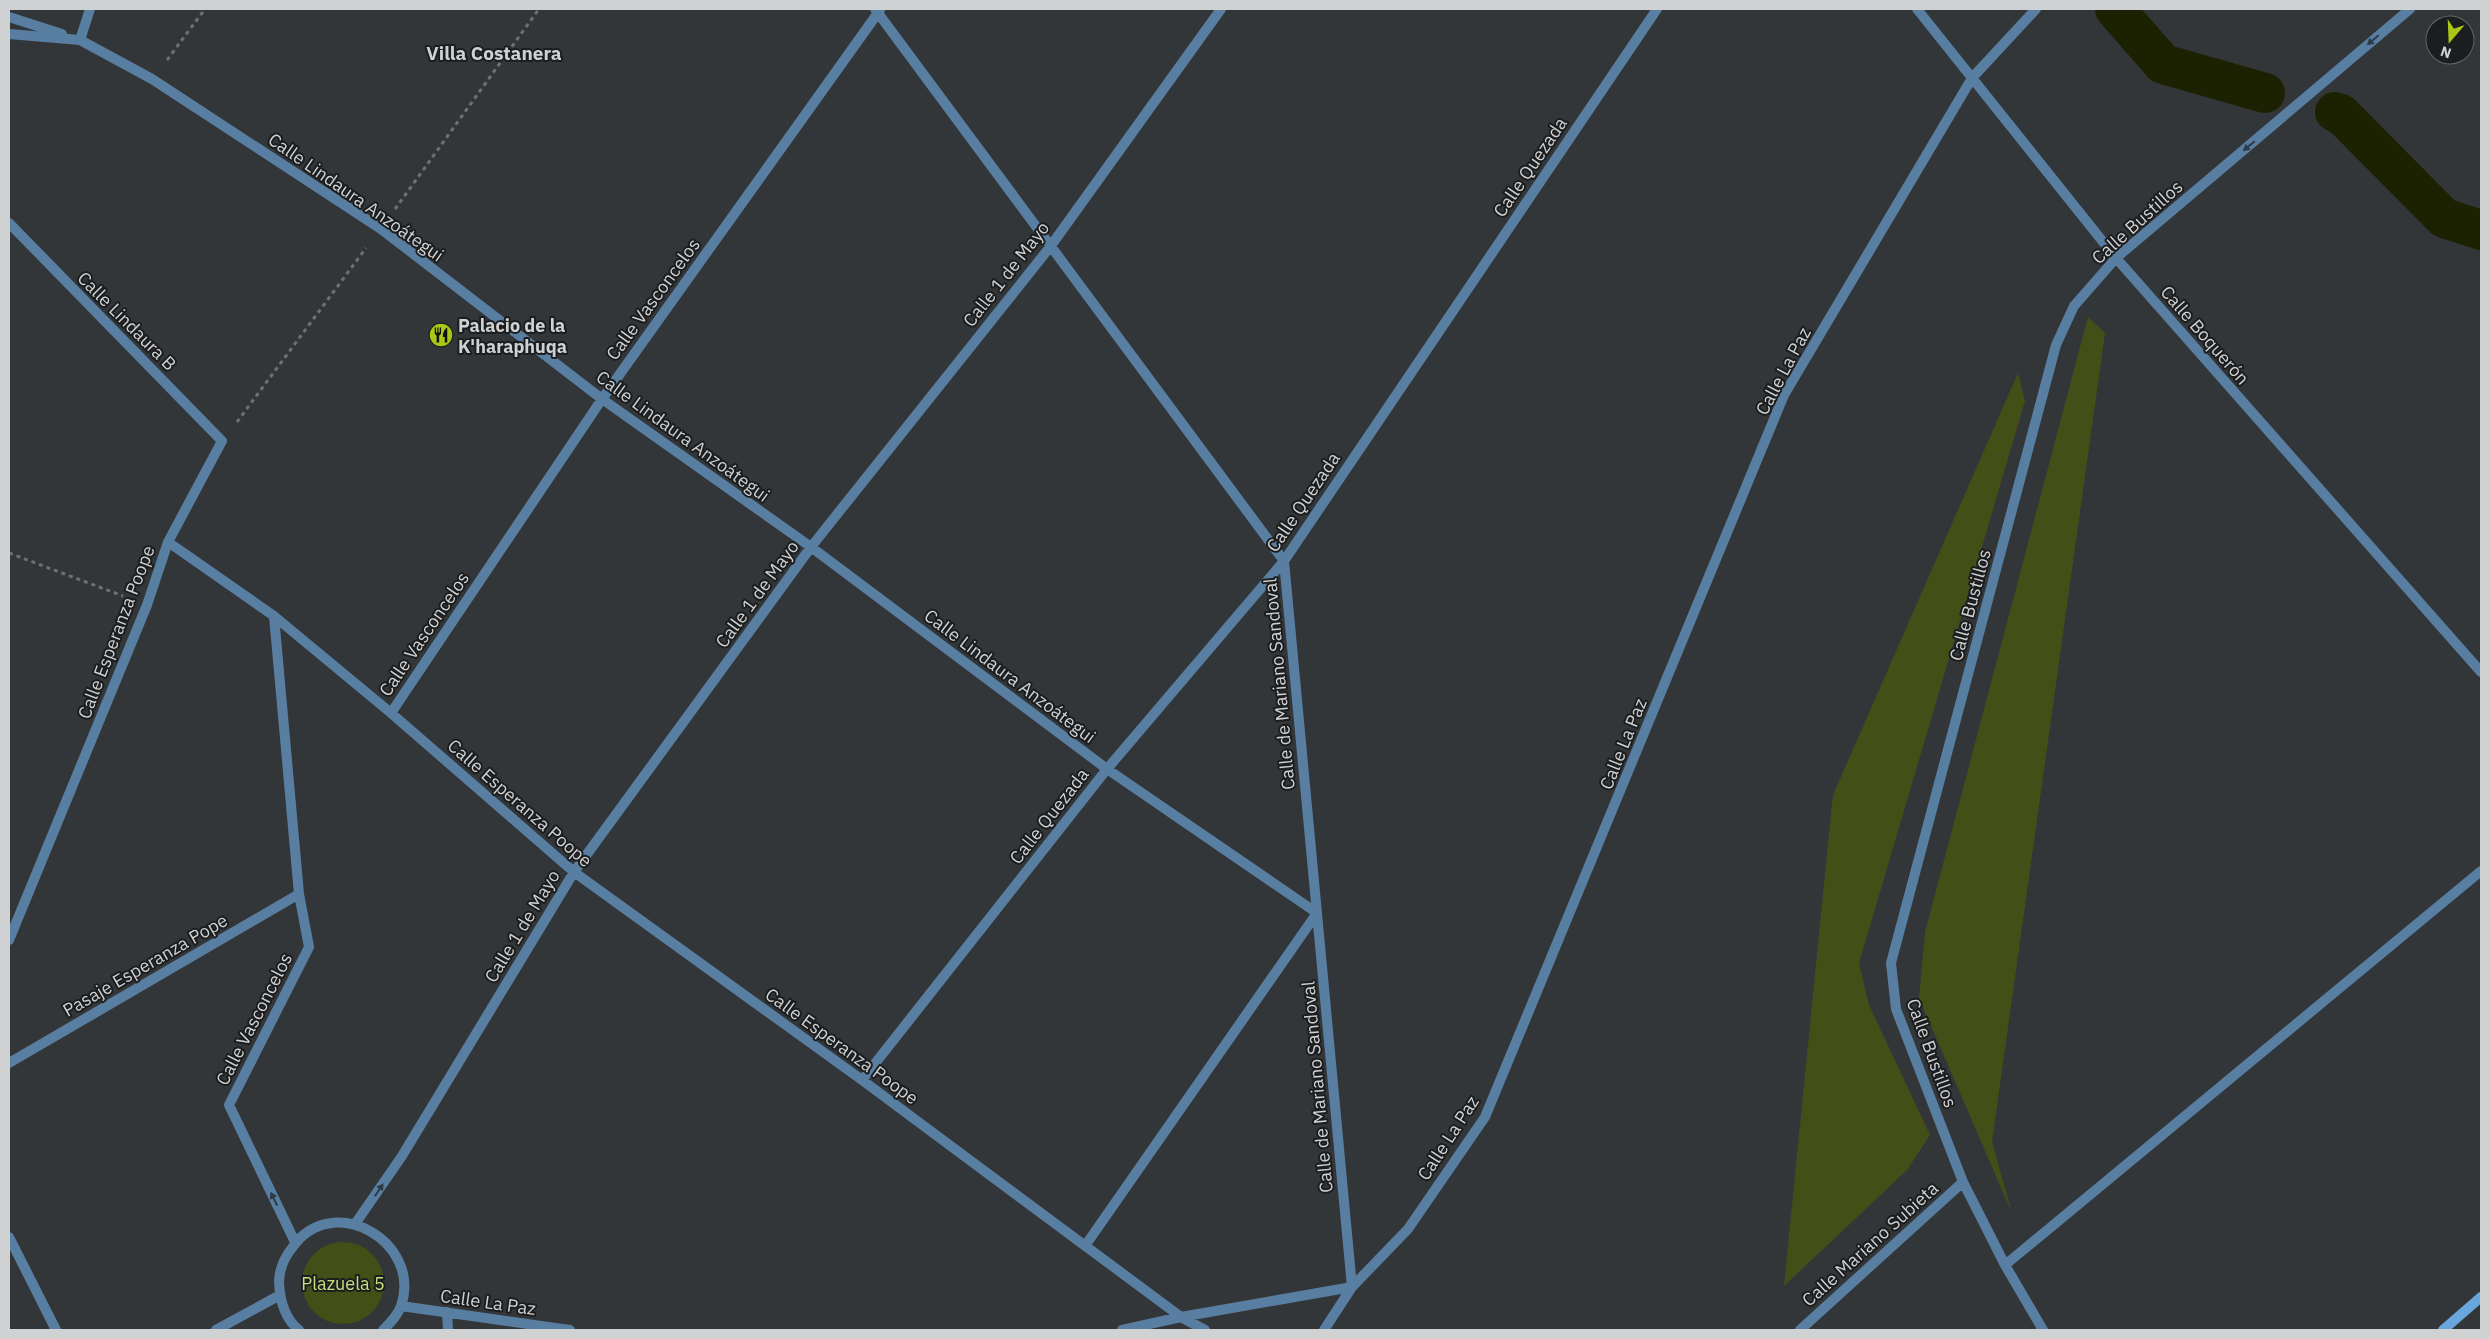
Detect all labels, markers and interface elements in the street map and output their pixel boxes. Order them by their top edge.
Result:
north arrow [2425,15,2475,65]
one-way arrow [2366,35,2379,46]
district label: Villa Costanera [426,41,562,65]
text: N [2438,42,2453,62]
street label: Calle Quezada [1488,112,1572,221]
street label: Calle Lindaura Anzoátegui [264,128,448,266]
one-way arrow [2243,140,2256,151]
street label: Calle Bustillos [2087,175,2187,269]
street label: Calle 1 de Mayo [958,217,1054,331]
street label: Calle Vasconcelos [601,233,705,365]
street label: Calle Lindaura B [73,267,181,375]
street label: Calle Boquerón [2156,281,2254,389]
place label: Palacio de la K'haraphuqa [458,314,567,358]
restaurant icon: Palacio de la K'haraphuqa [428,322,454,348]
street label: Calle La Paz [1750,323,1816,419]
street label: Calle Lindaura Anzoátegui [592,365,774,507]
street label: Calle Quezada [1261,447,1345,556]
street label: Calle 1 de Mayo [710,536,804,652]
street label: Calle Esperanza Poope [72,542,160,722]
street label: Calle Bustillos [1944,547,1996,663]
street label: Calle Vasconcelos [374,567,474,701]
street label: Calle de Mariano Sandoval [1258,577,1300,791]
street label: Calle Lindaura Anzoátegui [920,604,1100,748]
street label: Calle La Paz [1594,695,1652,793]
street label: Calle Esperanza Poope [443,734,597,872]
street label: Calle Quezada [1004,763,1094,869]
street label: Calle 1 de Mayo [479,865,565,987]
street label: Pasaje Esperanza Pope [59,908,232,1022]
street label: Calle Vasconcelos [211,949,297,1089]
street label: Calle de Mariano Sandoval [1296,980,1338,1194]
street label: Calle Esperanza Poope [761,983,923,1109]
street label: Calle Bustillos [1902,995,1962,1111]
street label: Calle La Paz [1412,1091,1484,1185]
street label: Calle Mariano Subieta [1797,1176,1943,1311]
one-way arrow [374,1183,384,1197]
one-way arrow [270,1191,278,1206]
park label: Plazuela 5 [301,1272,385,1295]
street label: Calle La Paz [439,1284,537,1320]

